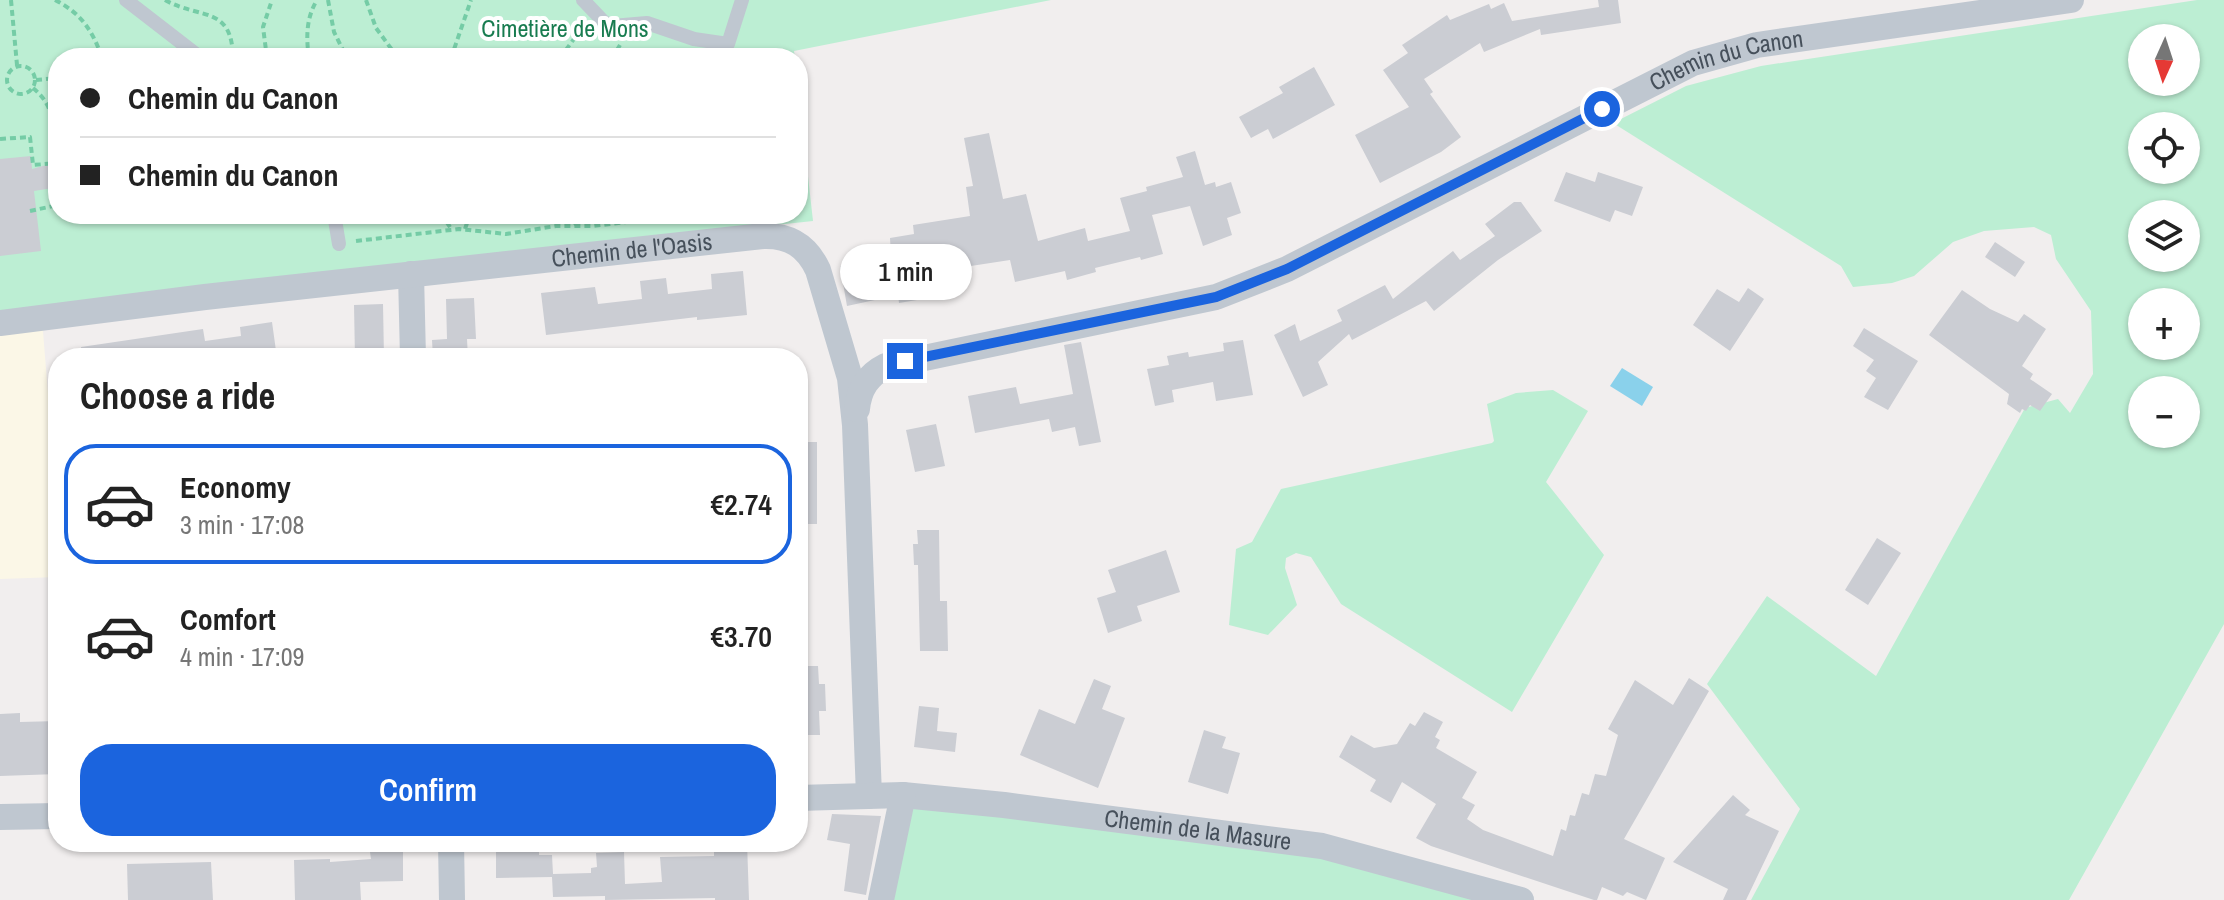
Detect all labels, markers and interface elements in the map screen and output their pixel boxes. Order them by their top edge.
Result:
park label: Cimetière de Mons [481,12,649,44]
street label: Chemin du Canon [1643,22,1805,98]
north arrow [2128,24,2200,96]
map controls [2128,24,2200,448]
text: Chemin du Canon [128,78,338,118]
route start [1584,91,1620,127]
button: locate [2128,112,2200,184]
text: Chemin du Canon [128,155,338,195]
button: layers [2128,200,2200,272]
street label: Chemin de l'Oasis [550,225,714,274]
callout: 1 min [839,245,971,301]
text: 1 min [879,254,933,289]
button: + [2128,288,2200,360]
route end [887,343,923,379]
text: Choose a ride [80,372,275,420]
button: − [2128,376,2200,448]
text: Economy [180,467,291,507]
icon: car [84,468,156,540]
text: €2.74 [710,484,772,524]
text: 3 min · 17:08 [180,507,304,542]
text: Comfort [180,599,276,639]
icon: car [84,600,156,672]
text: €3.70 [710,616,772,656]
text: 4 min · 17:09 [180,639,304,674]
button: Confirm [80,744,776,836]
street label: Chemin de la Masure [1103,801,1293,857]

